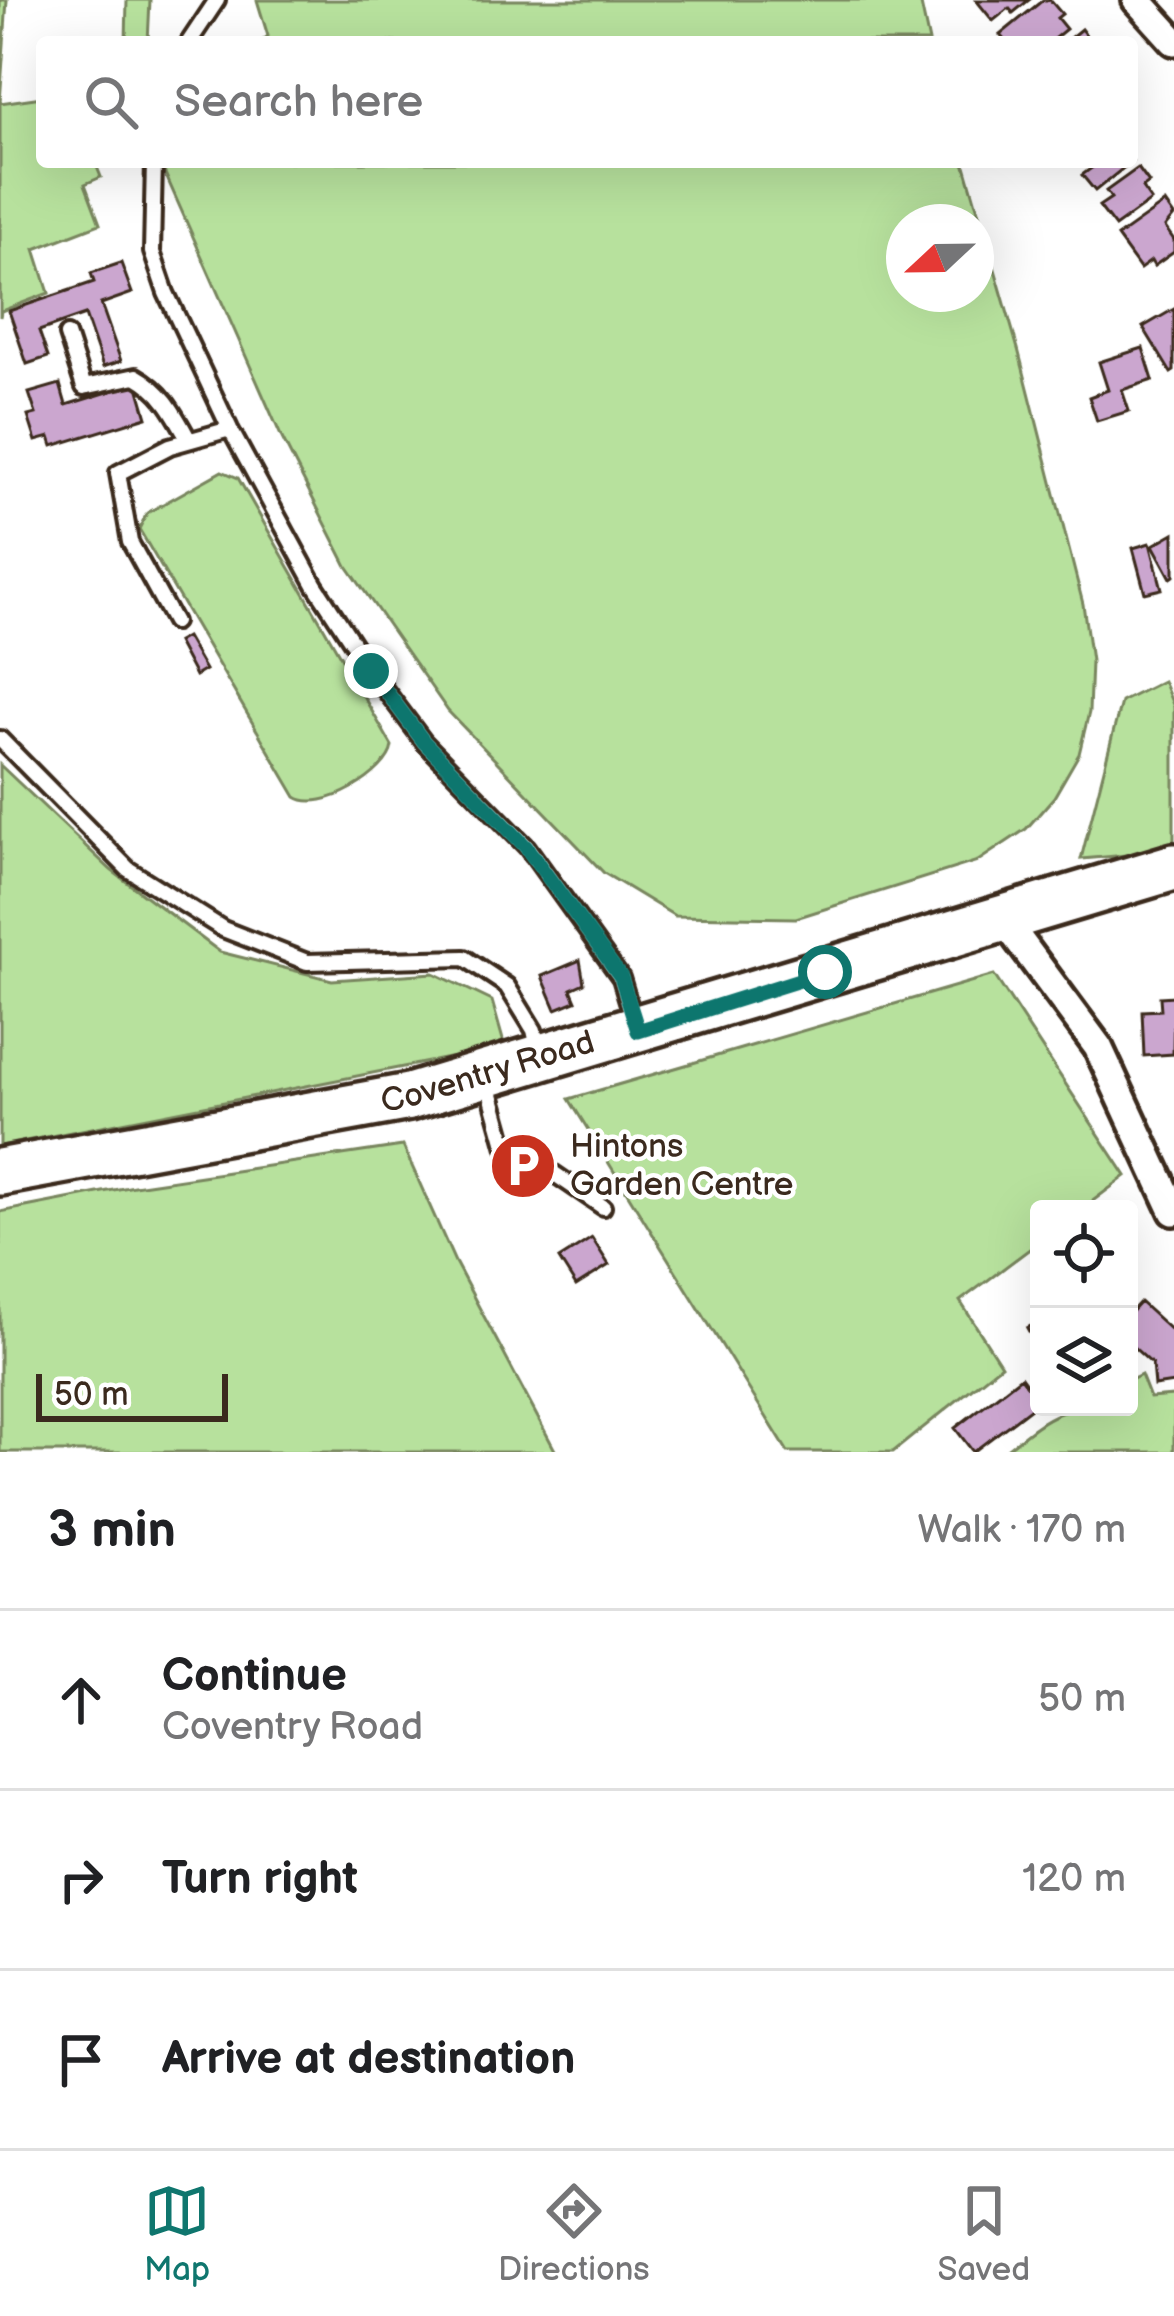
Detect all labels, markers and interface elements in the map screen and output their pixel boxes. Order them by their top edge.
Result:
search box [36,36,1138,168]
icon: search [78,69,144,135]
text: Search here [174,75,423,130]
north arrow [886,204,994,312]
route end [344,644,398,698]
route start [798,945,852,999]
street label: Coventry Road [378,1022,599,1122]
place label: Hintons Garden Centre [570,1127,793,1205]
parking icon: Hintons Garden Centre [488,1131,558,1201]
map controls [1030,1200,1138,1416]
button: locate [1030,1200,1138,1308]
button: layers [1030,1308,1138,1416]
scale bar [36,1368,228,1421]
text: 50 m [54,1375,129,1415]
text: 3 min [48,1500,176,1561]
text: Walk · 170 m [917,1507,1126,1554]
text: Continue [162,1649,347,1704]
icon: ahead [48,1667,114,1733]
text: 50 m [1038,1676,1126,1723]
text: Coventry Road [162,1704,423,1751]
icon: right [48,1847,114,1913]
text: Turn right [162,1852,358,1907]
text: 120 m [1022,1856,1126,1903]
icon: arrive [48,2027,114,2093]
text: Arrive at destination [162,2032,575,2087]
tab: Map [144,2178,210,2290]
tab: Directions [498,2178,650,2290]
tab: Saved [937,2178,1030,2290]

